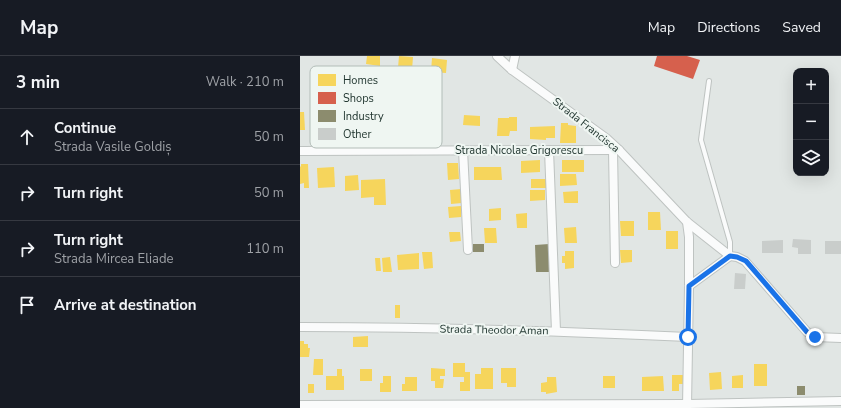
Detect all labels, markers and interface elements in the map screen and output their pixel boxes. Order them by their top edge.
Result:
text: Map [20,15,58,41]
text: Map [648,18,675,37]
text: Directions [697,18,760,37]
text: Saved [782,18,821,37]
legend [310,66,442,148]
map controls [793,68,829,176]
button: + [793,68,829,104]
text: 3 min [16,71,60,94]
text: Walk · 210 m [206,73,284,91]
text: Homes [343,73,378,88]
text: Shops [343,91,374,106]
street label: Strada Francisca [549,94,623,156]
button: − [793,104,829,140]
text: Industry [343,109,384,124]
text: Continue [54,118,116,138]
icon: ahead [16,126,38,148]
text: Other [343,127,371,142]
text: 50 m [254,128,284,146]
text: Strada Vasile Goldiș [54,138,172,156]
button: layers [793,140,829,176]
street label: Strada Nicolae Grigorescu [455,143,583,158]
icon: right [16,182,38,204]
text: Turn right [54,183,123,203]
text: 50 m [254,184,284,202]
text: Turn right [54,230,123,250]
icon: right [16,238,38,260]
text: 110 m [246,240,284,258]
text: Strada Mircea Eliade [54,250,173,268]
icon: arrive [16,294,38,316]
text: Arrive at destination [54,295,197,315]
street label: Strada Theodor Aman [439,322,549,338]
route start [679,328,697,346]
route end [806,328,824,346]

